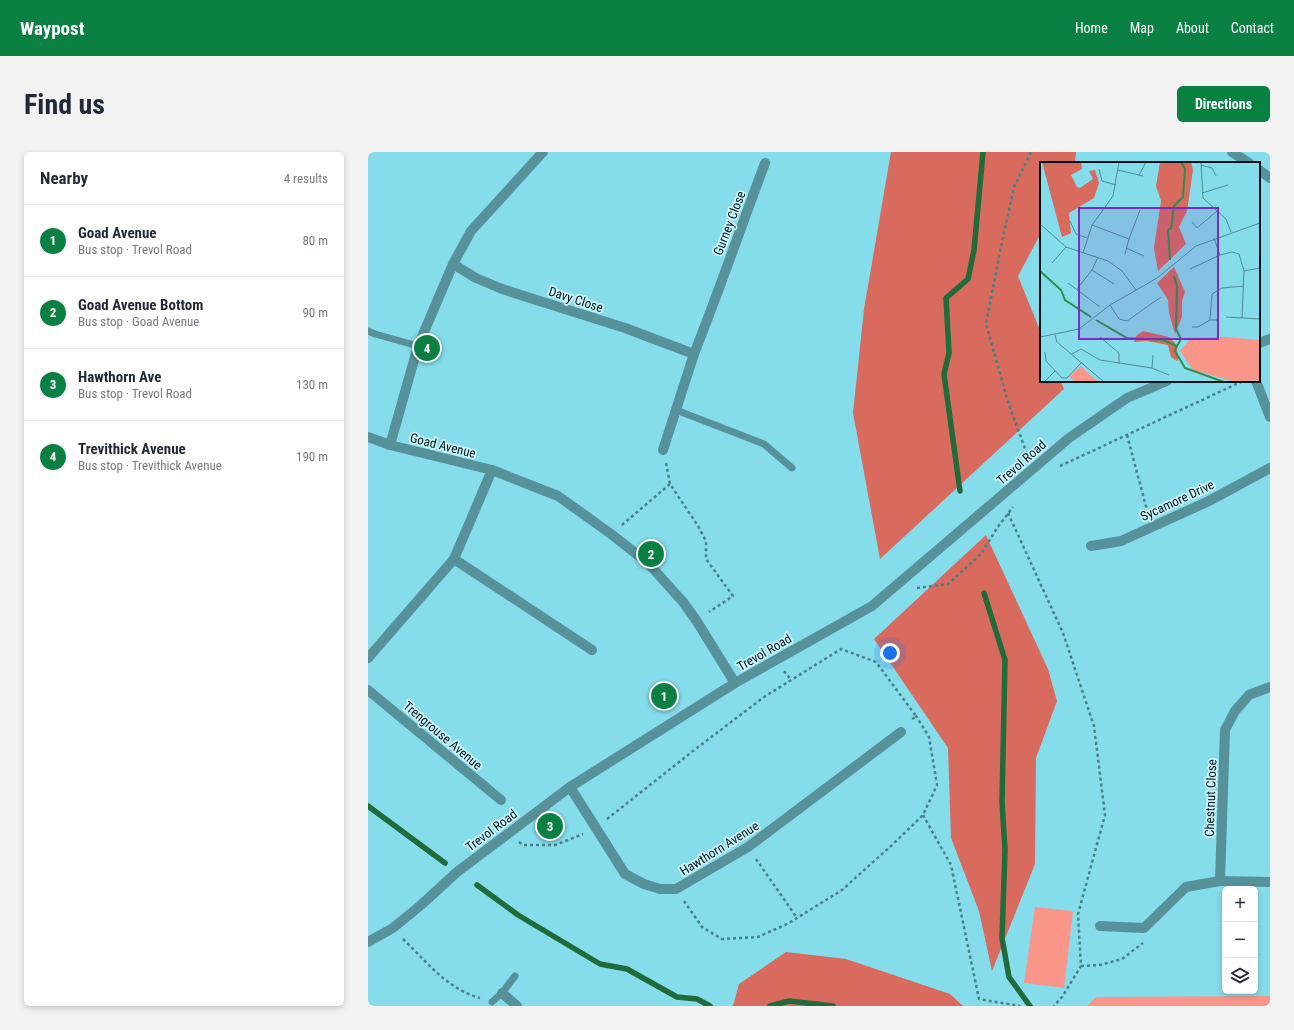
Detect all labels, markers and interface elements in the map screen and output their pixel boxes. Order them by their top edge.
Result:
text: Waypost [20,17,85,40]
text: Home [1075,20,1108,36]
text: Map [1130,20,1154,36]
text: About [1176,20,1209,36]
text: Contact [1231,20,1274,36]
button: Directions [1177,86,1270,122]
text: Find us [24,88,105,121]
inset map [1040,162,1260,382]
text: Nearby [40,168,88,188]
text: 4 results [284,171,328,186]
street label: Gurney Close [710,189,749,257]
text: Goad Avenue [78,224,157,242]
text: 1 [50,233,56,248]
text: 80 m [302,233,328,248]
text: Bus stop · Trevol Road [78,242,192,257]
street label: Davy Close [547,284,605,315]
text: Goad Avenue Bottom [78,296,203,314]
text: 2 [50,305,56,320]
text: 90 m [302,305,328,320]
text: Bus stop · Goad Avenue [78,314,199,329]
pin: 4 [414,333,440,363]
text: Hawthorn Ave [78,368,161,386]
text: 3 [50,377,56,392]
text: 130 m [296,377,328,392]
text: Bus stop · Trevol Road [78,386,192,401]
street label: Goad Avenue [408,430,477,461]
street label: Trevol Road [994,437,1049,488]
text: Trevithick Avenue [78,440,186,458]
text: 4 [50,449,56,464]
text: 190 m [296,449,328,464]
text: Bus stop · Trevithick Avenue [78,458,222,473]
street label: Sycamore Drive [1138,477,1216,524]
pin: 2 [638,539,664,569]
street label: Trevol Road [734,631,794,674]
your location [880,643,900,663]
pin: 1 [651,681,677,711]
street label: Trengrouse Avenue [400,698,485,773]
street label: Chestnut Close [1202,759,1219,837]
street label: Trevol Road [463,806,520,855]
pin: 3 [537,811,563,841]
street label: Hawthorn Avenue [677,818,761,879]
map controls [1222,886,1258,994]
button: + [1222,886,1258,922]
button: − [1222,922,1258,958]
button: layers [1222,958,1258,994]

